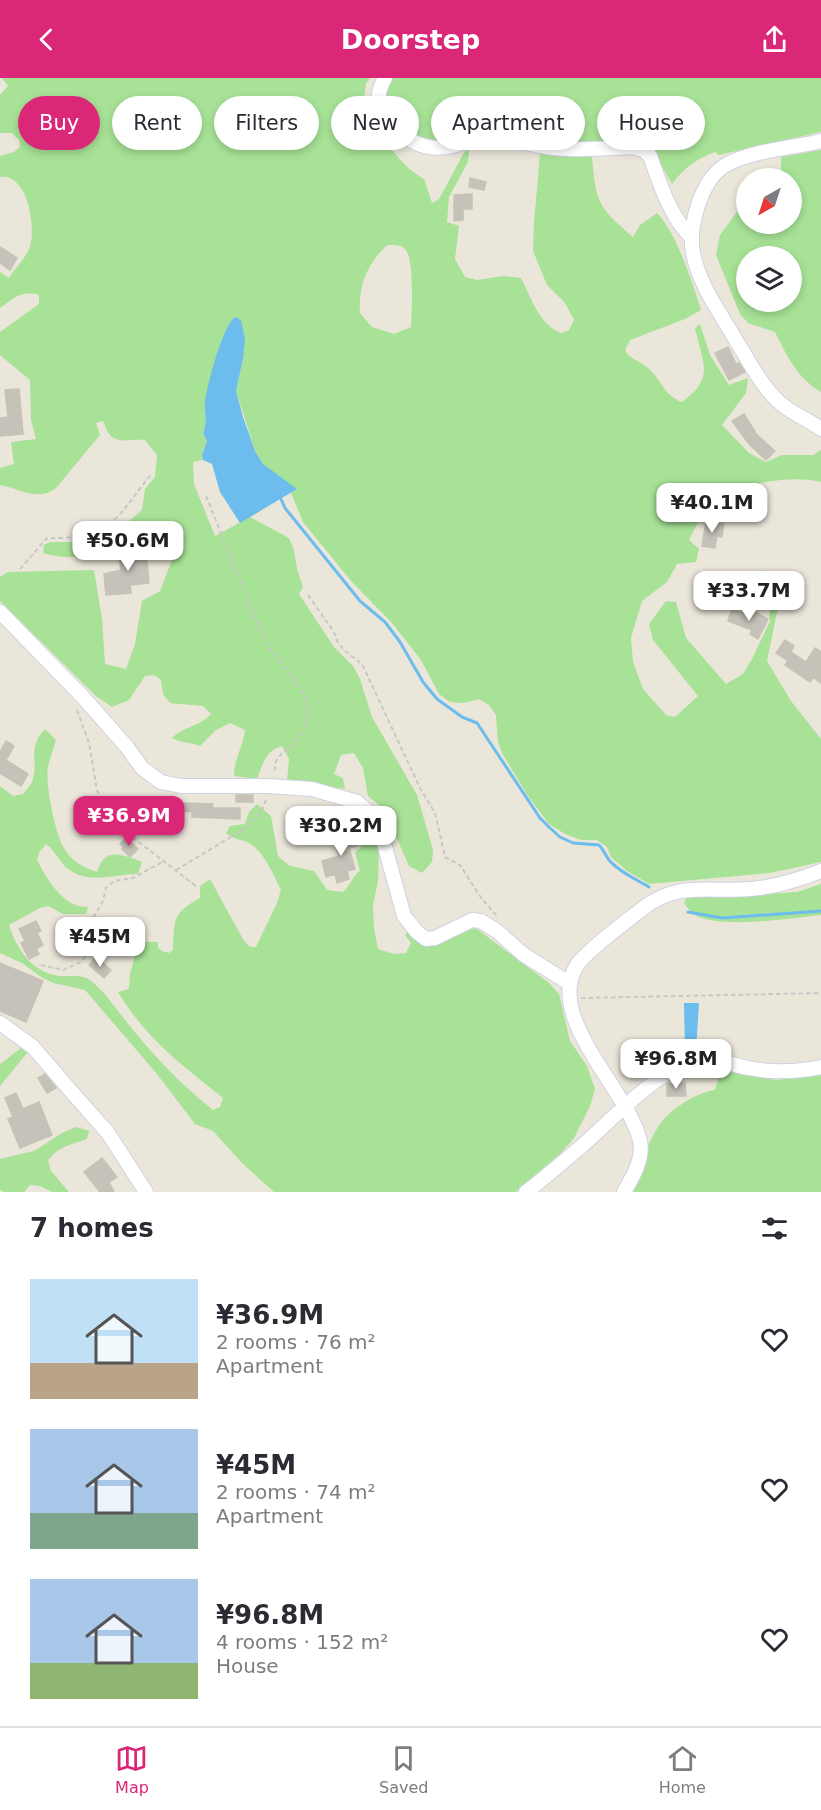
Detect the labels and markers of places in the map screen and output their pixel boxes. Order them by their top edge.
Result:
pin: ¥40.1M [663,483,761,534]
pin: ¥50.6M [79,521,177,572]
pin: ¥33.7M [700,571,798,622]
pin: ¥36.9M [80,796,178,847]
pin: ¥30.2M [292,806,390,857]
pin: ¥45M [64,917,136,968]
pin: ¥96.8M [627,1039,725,1090]

